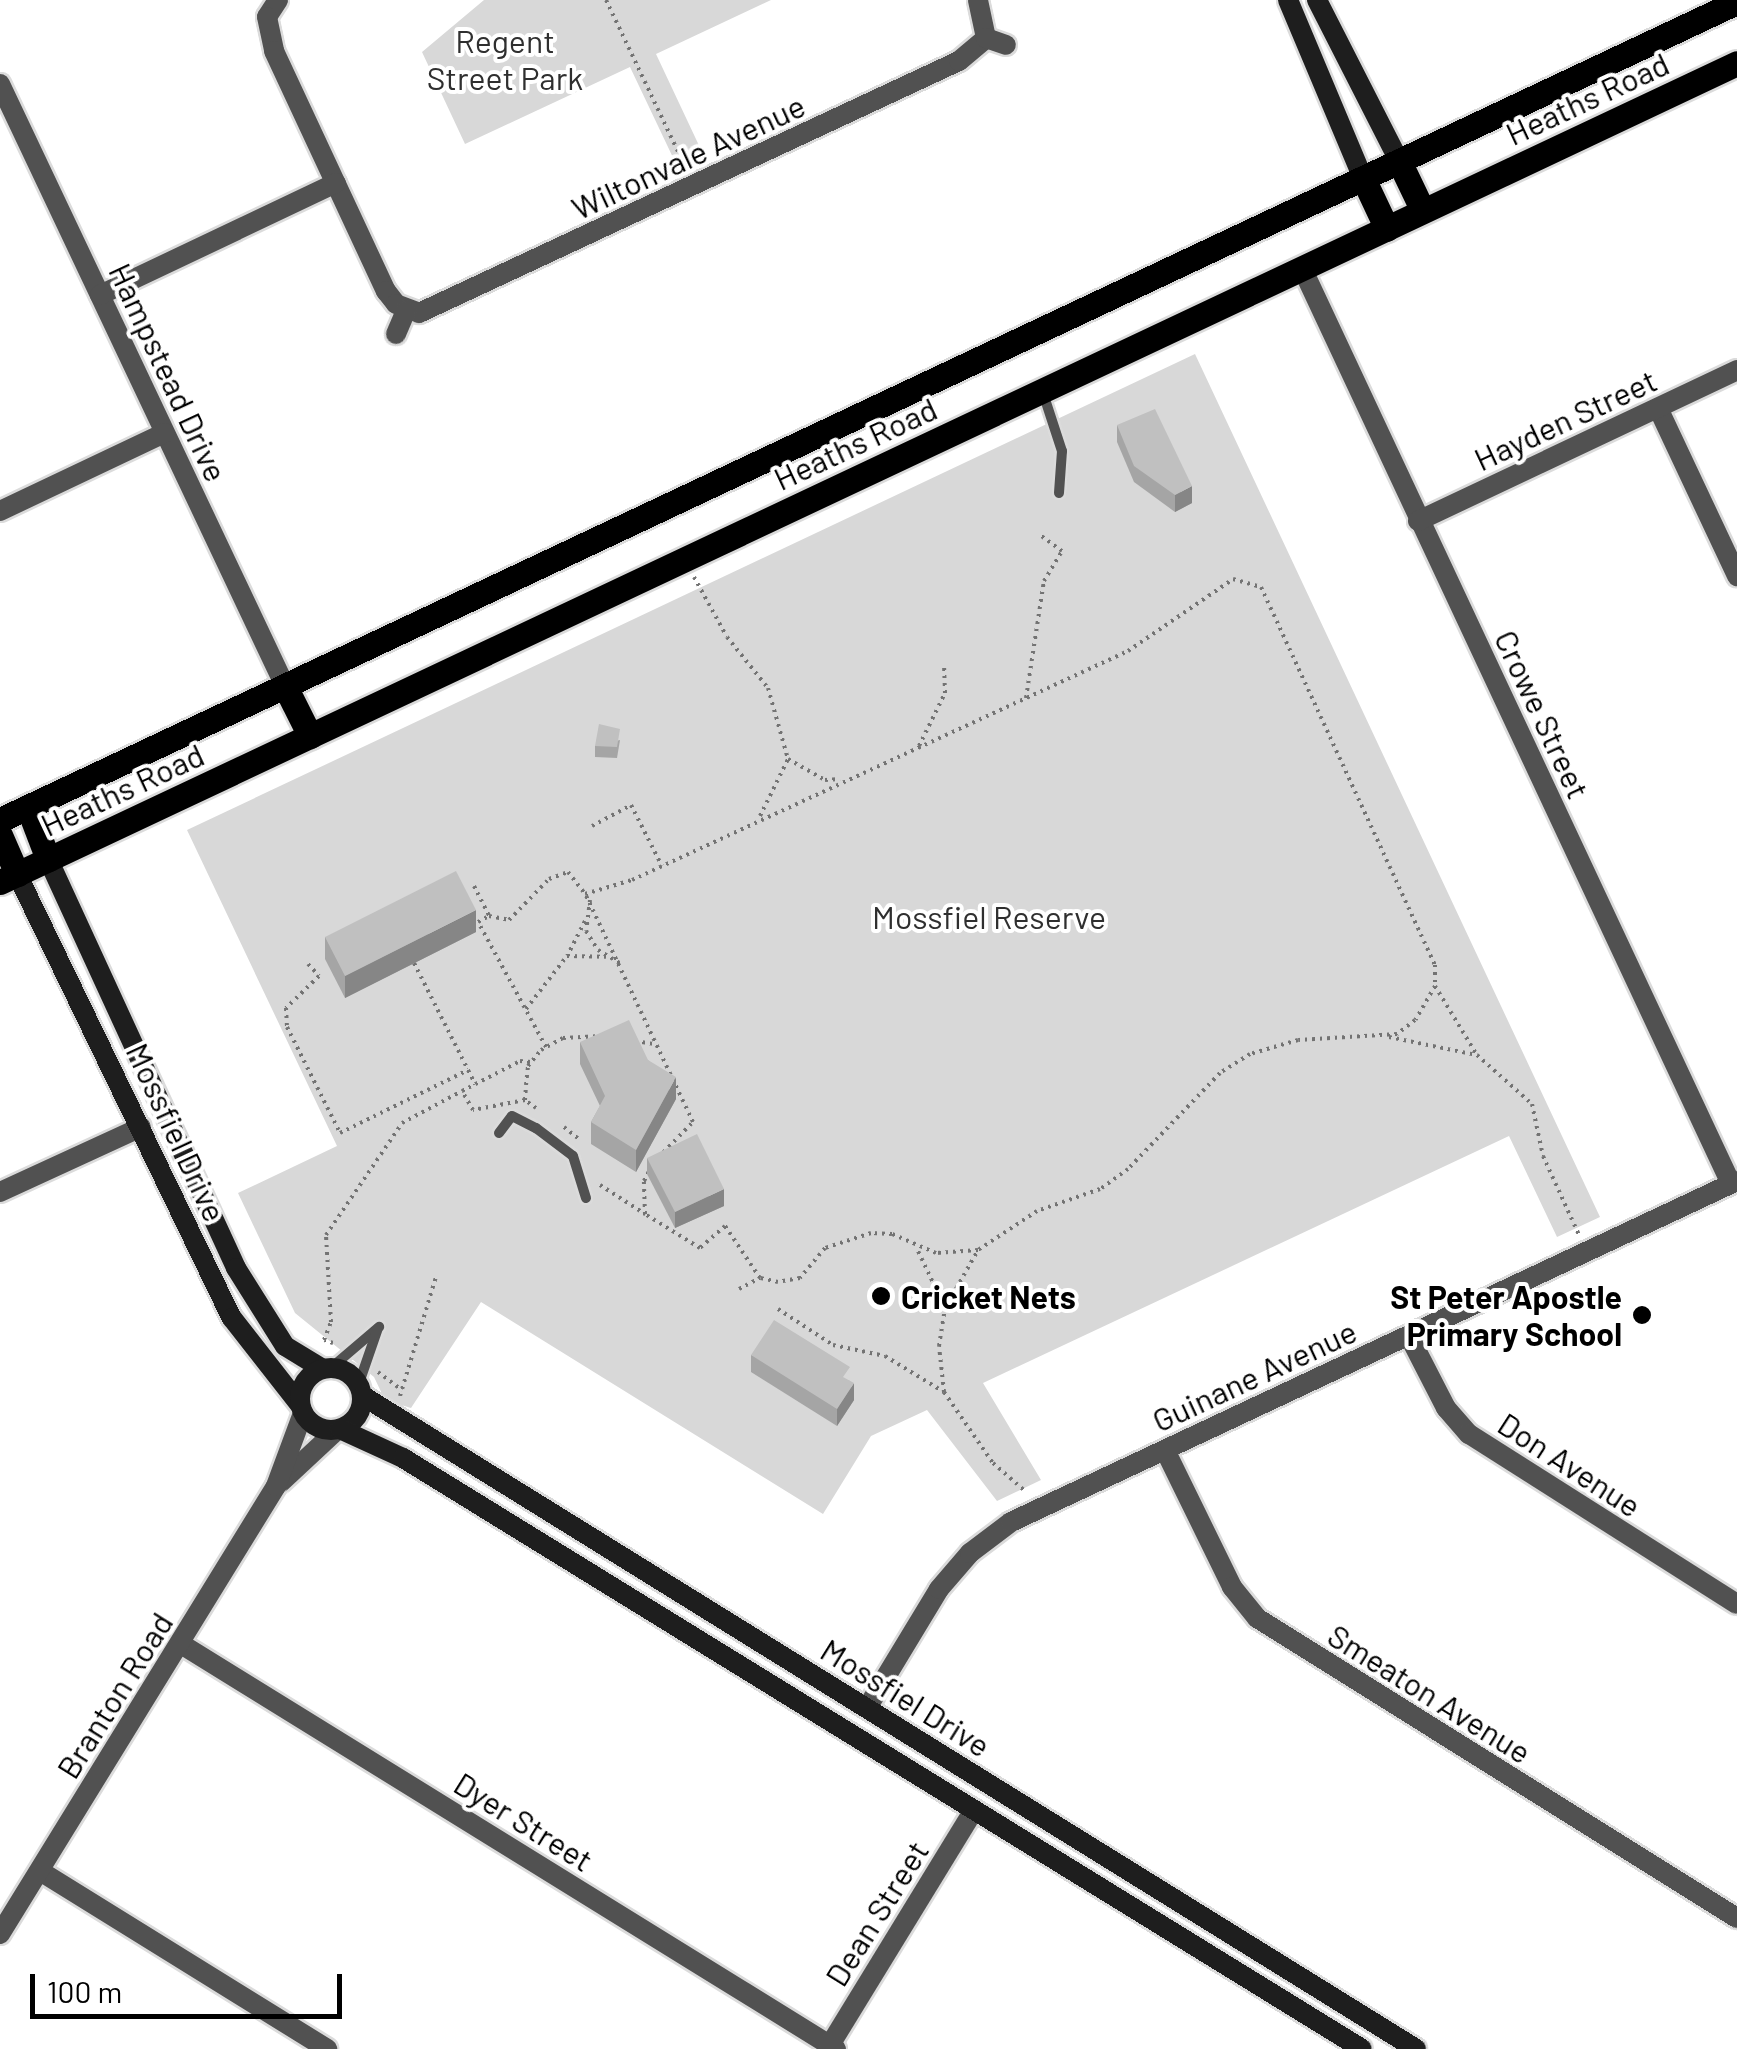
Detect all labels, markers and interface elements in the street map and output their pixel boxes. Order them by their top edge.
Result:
park label: Regent Street Park [427,22,583,97]
street label: Heaths Road [1499,44,1675,152]
street label: Wiltonvale Avenue [565,85,811,227]
street label: Hampstead Drive [102,257,236,487]
street label: Hayden Street [1468,360,1662,478]
street label: Heaths Road [767,389,943,497]
street label: Crowe Street [1487,624,1599,804]
street label: Heaths Road [34,735,210,843]
park label: Mossfiel Reserve [872,897,1106,935]
street label: Mossfiel Drive [119,1037,235,1227]
place label: Cricket Nets [901,1277,1076,1315]
place label: St Peter Apostle Primary School [1390,1278,1622,1353]
marker: Cricket Nets [870,1285,892,1307]
marker: St Peter Apostle Primary School [1631,1304,1653,1326]
street label: Guinane Avenue [1146,1311,1362,1439]
street label: Don Avenue [1491,1404,1649,1524]
street label: Branton Road [48,1605,180,1785]
street label: Smeaton Avenue [1321,1615,1539,1771]
street label: Mossfiel Drive [814,1630,998,1764]
street label: Dyer Street [448,1763,600,1879]
street label: Dean Street [816,1833,936,1993]
scale bar [35,1954,348,2016]
text: 100 m [47,1973,122,2009]

